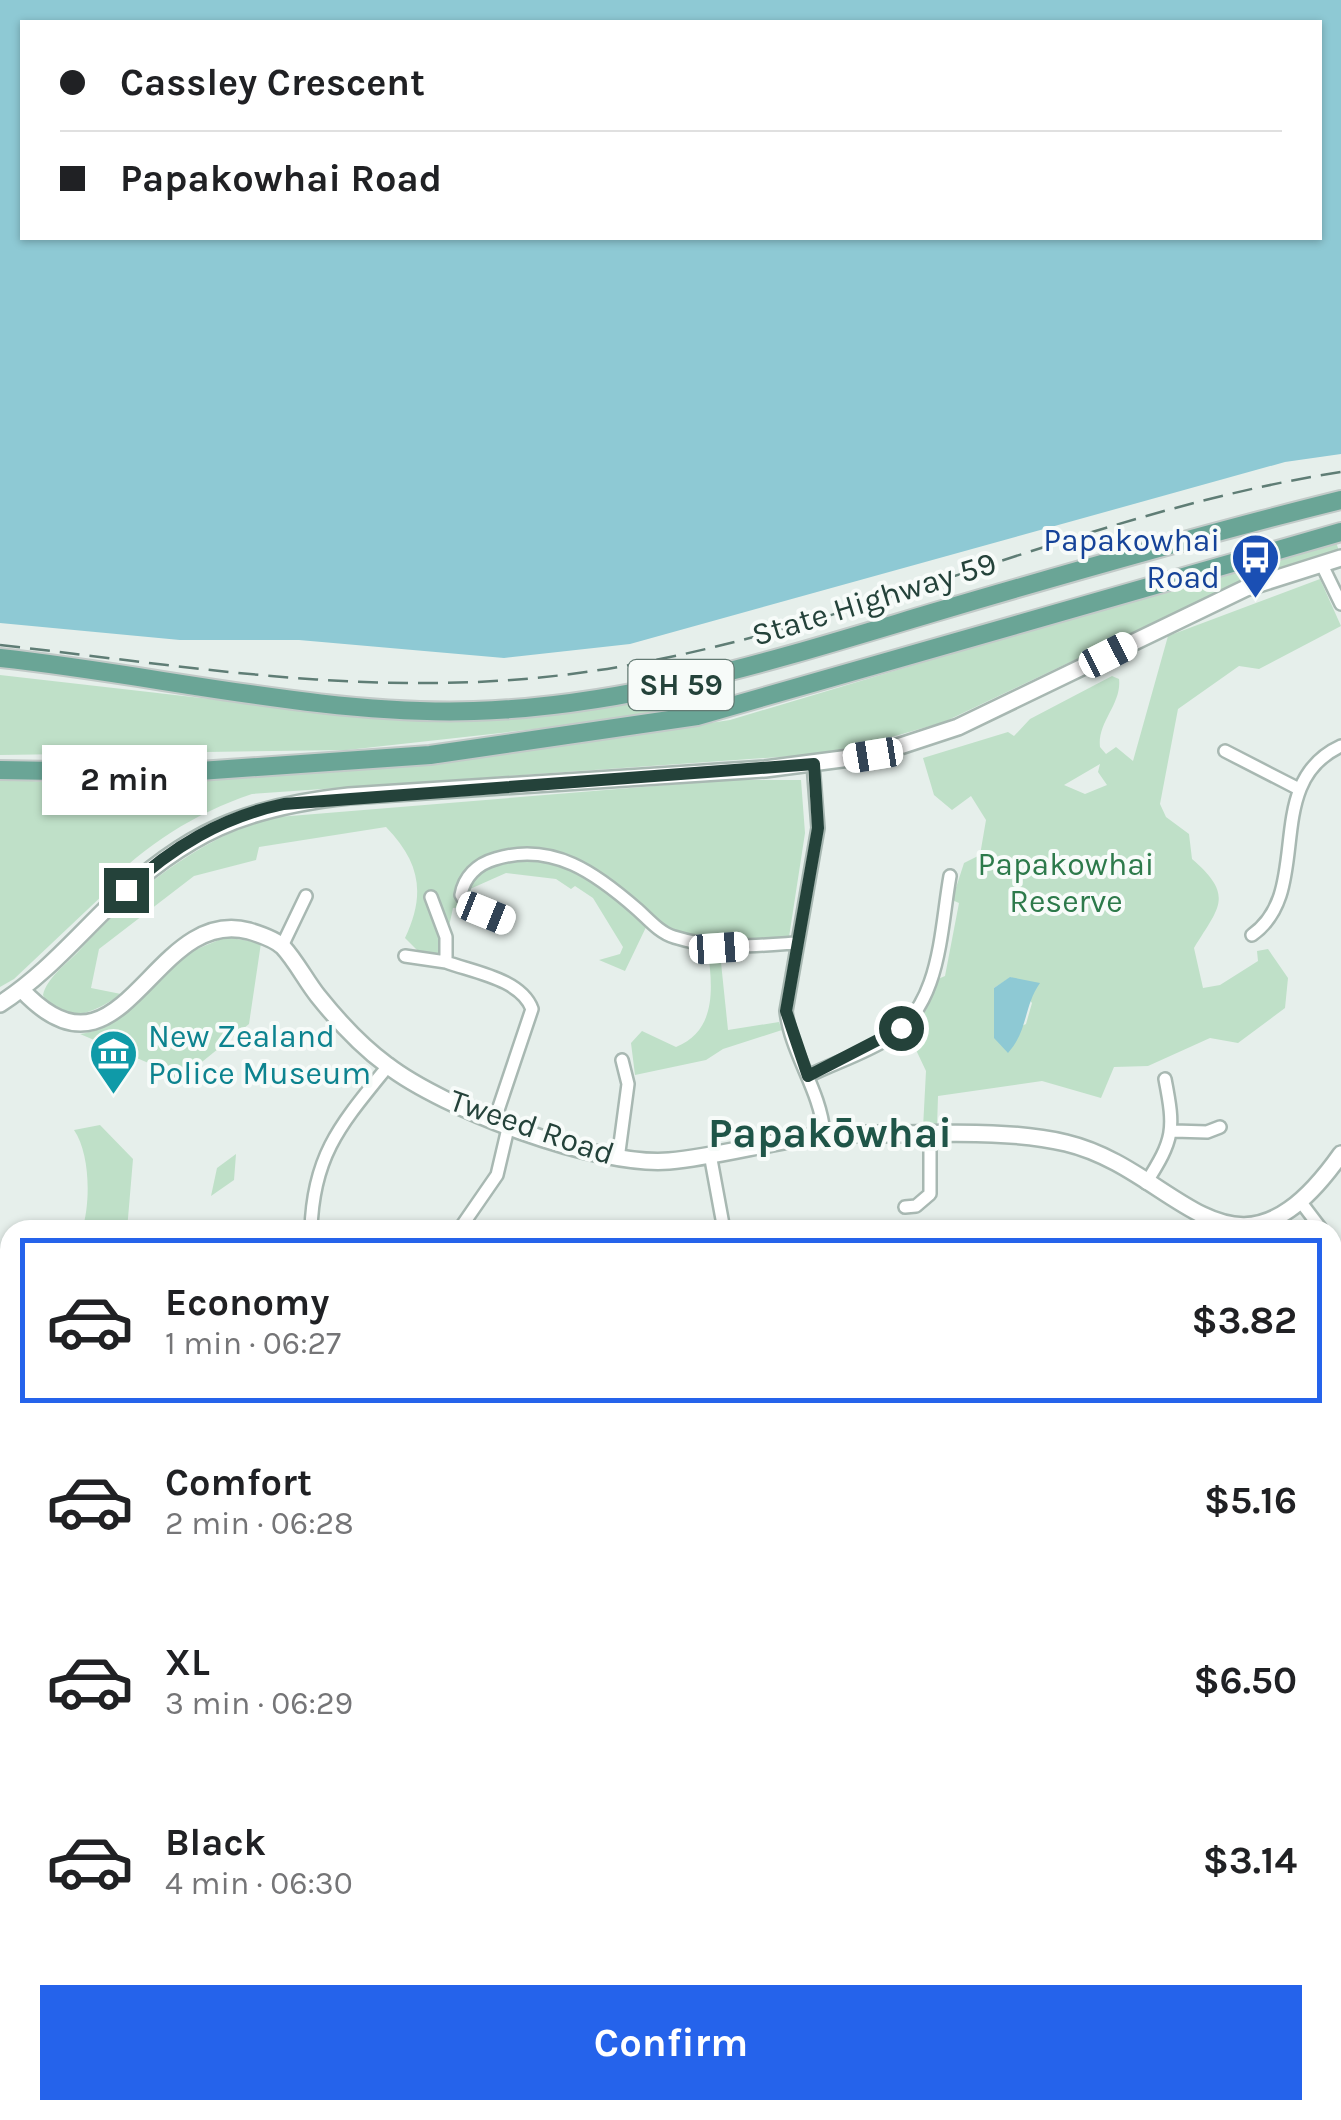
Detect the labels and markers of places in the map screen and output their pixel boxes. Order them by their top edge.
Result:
place label: Papakowhai Road [1043,522,1220,596]
bus stop icon: Papakowhai Road [1229,532,1281,600]
place label: New Zealand Police Museum [148,1018,371,1092]
museum icon: New Zealand Police Museum [87,1028,139,1096]

